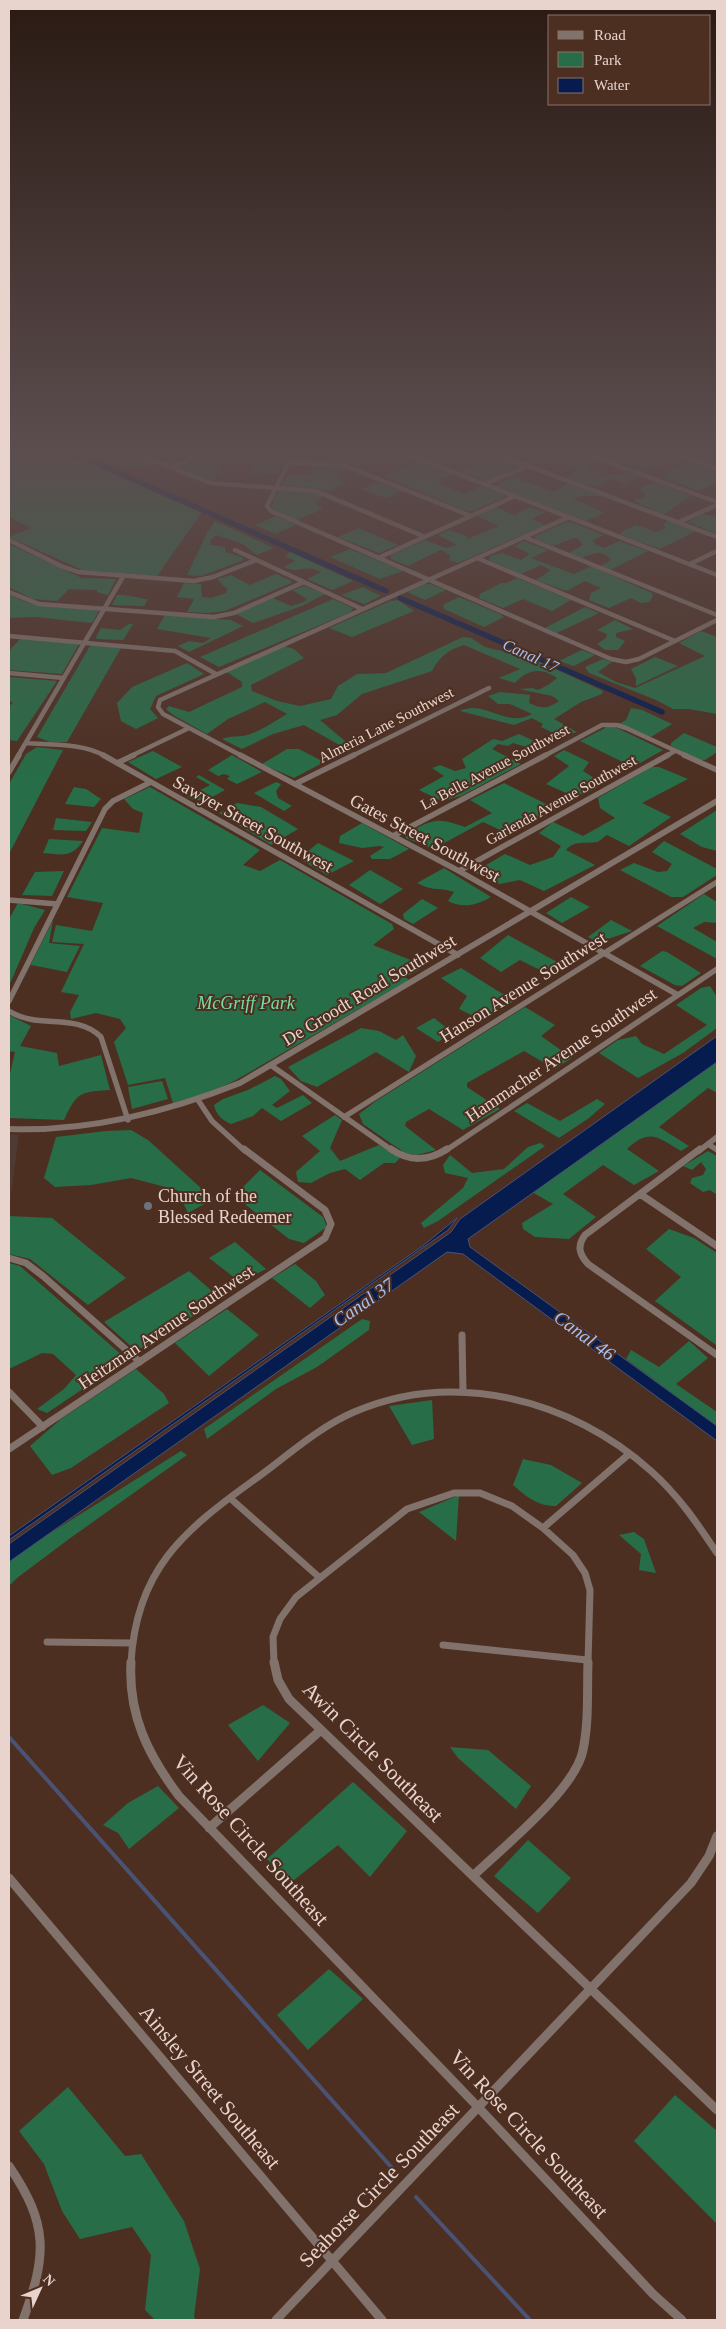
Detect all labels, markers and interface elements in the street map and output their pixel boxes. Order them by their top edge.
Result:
legend [548,15,711,105]
text: Road [594,27,626,43]
text: Park [594,52,622,68]
text: Water [594,77,629,93]
water label: Canal 17 [500,636,562,676]
street label: Almeria Lane Southwest [316,684,457,766]
street label: La Belle Avenue Southwest [418,721,573,813]
street label: Garlenda Avenue Southwest [483,751,640,848]
street label: Sawyer Street Southwest [169,772,337,876]
street label: Gates Street Southwest [347,790,503,886]
street label: Hanson Avenue Southwest [436,927,610,1047]
street label: De Groodt Road Southwest [279,930,459,1050]
street label: Hammacher Avenue Southwest [462,984,660,1126]
park label: McGriff Park [196,993,296,1013]
place label: Church of the Blessed Redeemer [158,1186,291,1227]
marker: Church of the Blessed Redeemer [142,1200,154,1212]
street label: Heitzman Avenue Southwest [74,1261,258,1393]
water label: Canal 37 [329,1273,399,1331]
water label: Canal 46 [550,1306,620,1365]
street label: Awin Circle Southeast [298,1677,448,1827]
street label: Vin Rose Circle Southeast [168,1750,334,1930]
street label: Ainsley Street Southeast [134,2000,286,2174]
street label: Vin Rose Circle Southeast [445,2045,613,2223]
street label: Seahorse Circle Southeast [294,2098,464,2272]
north arrow [15,2264,65,2314]
text: N [40,2271,58,2289]

